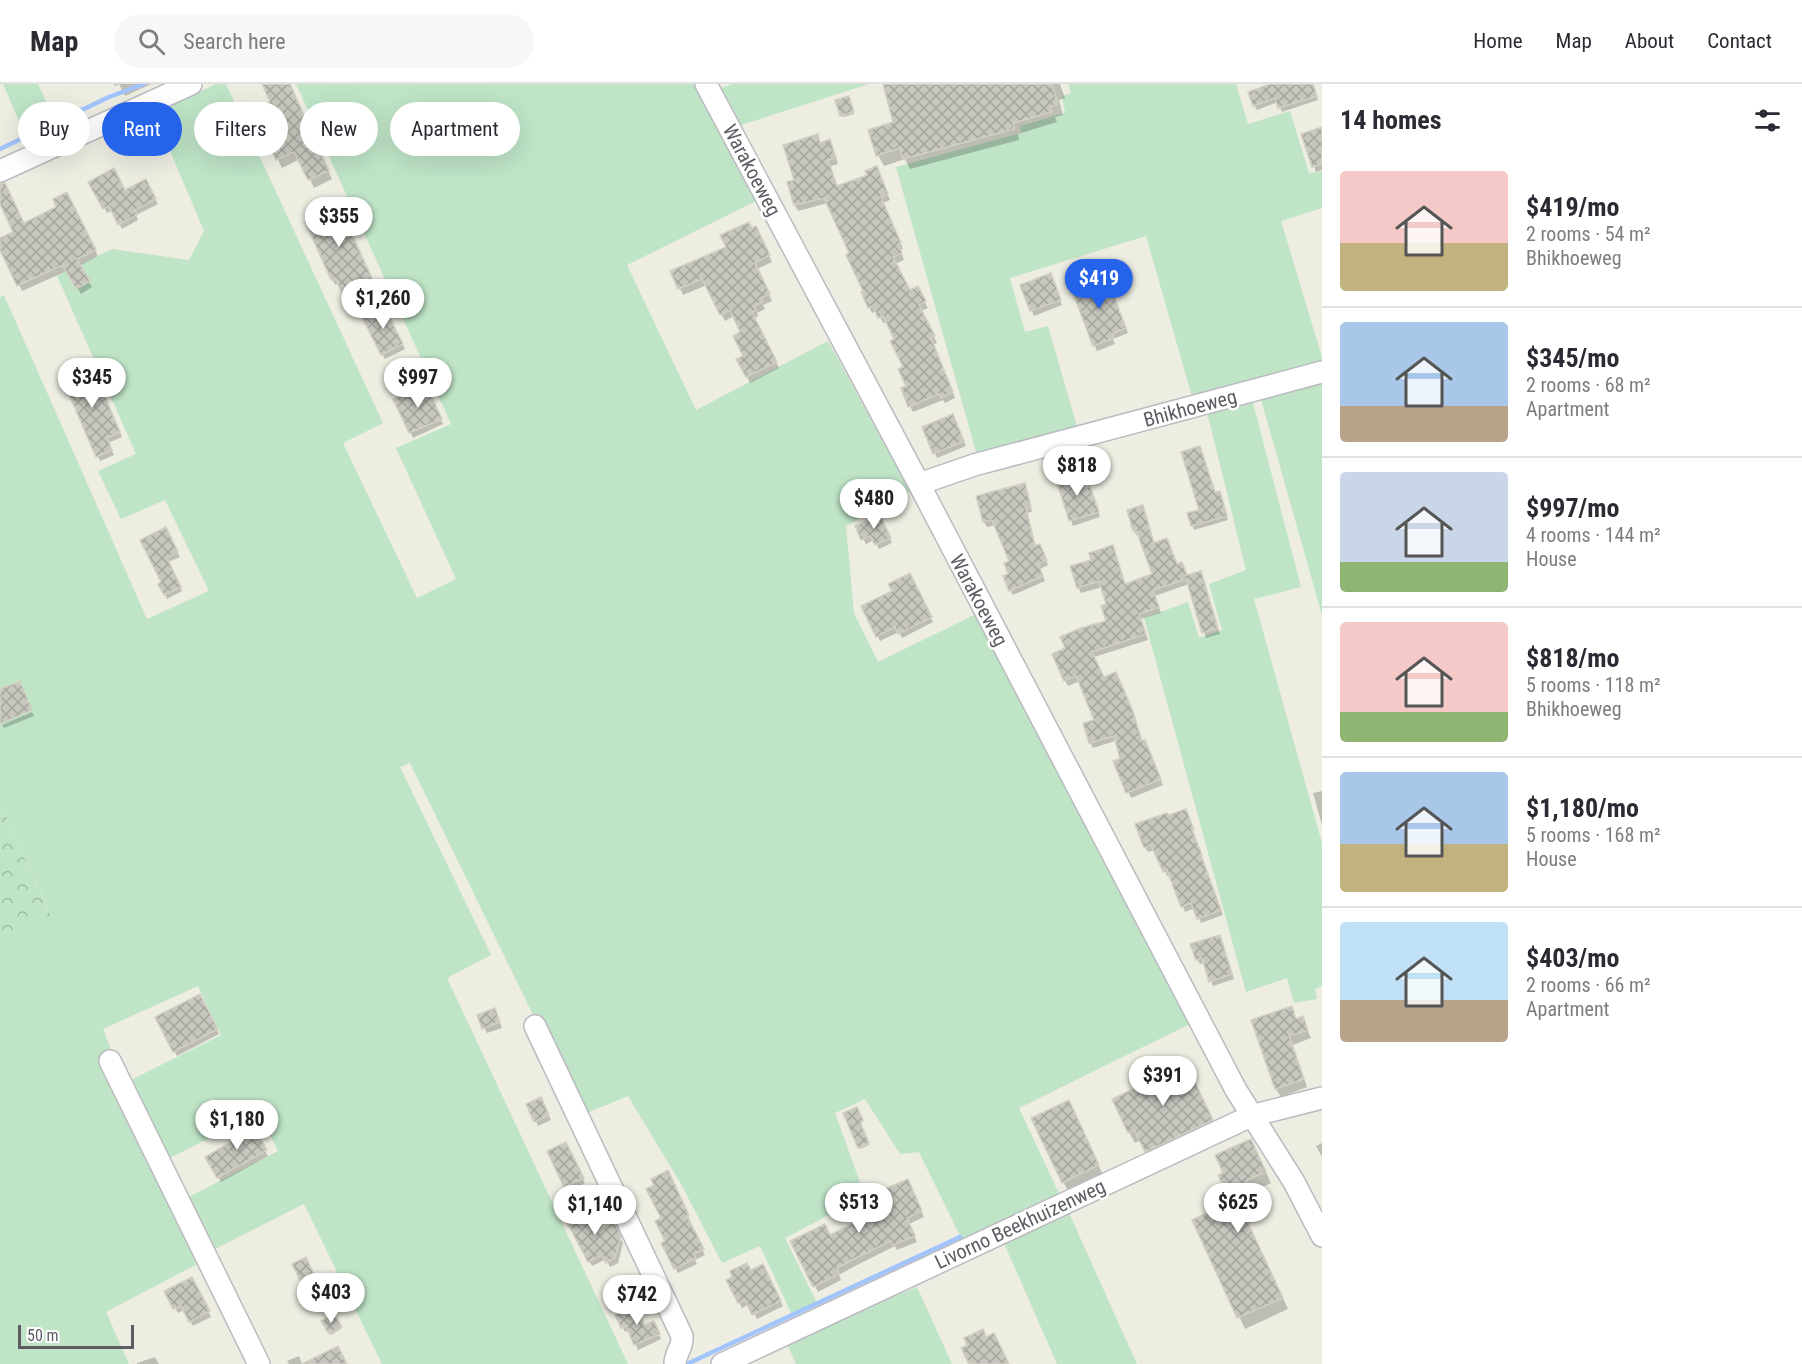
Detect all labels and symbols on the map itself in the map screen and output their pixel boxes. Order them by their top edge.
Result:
street label: Warakoeweg [718,120,786,220]
pin: $355 [303,197,375,248]
pin: $419 [1063,259,1135,310]
pin: $1,260 [334,279,432,330]
pin: $345 [56,358,128,409]
pin: $997 [382,358,454,409]
street label: Bhikhoeweg [1141,384,1239,432]
pin: $818 [1041,446,1113,497]
pin: $480 [838,479,910,530]
street label: Warakoeweg [945,550,1013,650]
pin: $391 [1127,1056,1199,1107]
pin: $1,180 [188,1100,286,1151]
street label: Livorno Beekhuizenweg [931,1174,1109,1274]
pin: $513 [823,1183,895,1234]
pin: $625 [1202,1183,1274,1234]
pin: $1,140 [546,1185,644,1236]
pin: $403 [295,1273,367,1324]
pin: $742 [601,1275,673,1326]
scale bar [18,1322,134,1350]

